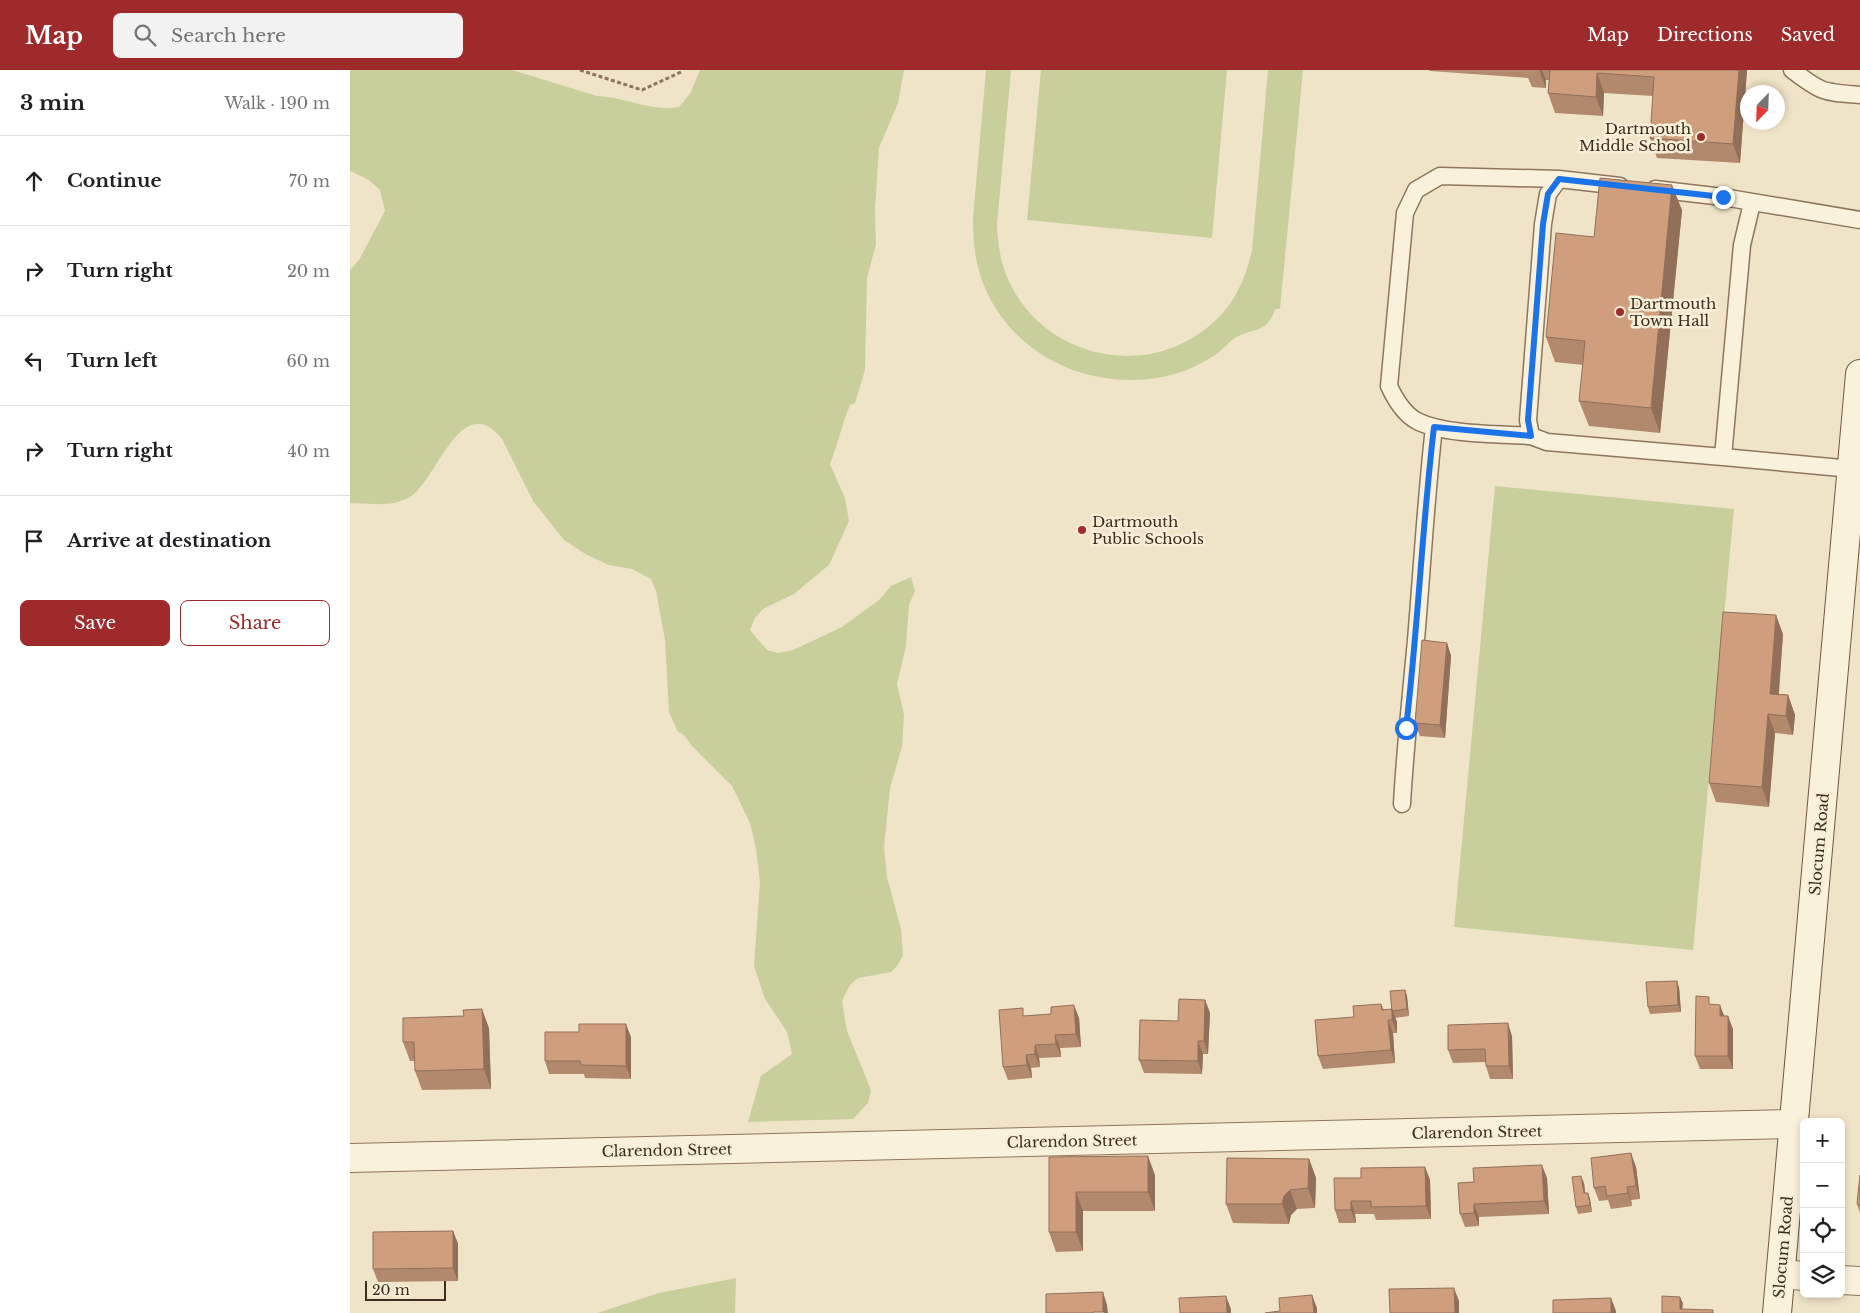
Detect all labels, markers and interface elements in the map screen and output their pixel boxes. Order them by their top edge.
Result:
search box [113,13,463,58]
text: Map [25,21,83,50]
icon: search [131,21,159,49]
text: Search here [171,24,286,47]
text: Map [1587,24,1629,46]
text: Directions [1657,24,1753,46]
text: Saved [1781,24,1835,46]
north arrow [1740,85,1785,130]
text: 3 min [20,90,85,116]
text: Walk · 190 m [225,93,330,113]
place label: Dartmouth Middle School [1579,119,1691,155]
marker: Dartmouth Middle School [1695,131,1707,143]
icon: ahead [20,167,48,195]
text: Continue [67,169,162,192]
text: 70 m [289,171,330,191]
route end [1712,186,1735,209]
icon: right [20,257,48,285]
text: Turn right [67,259,173,282]
text: 20 m [287,261,330,281]
place label: Dartmouth Town Hall [1630,294,1716,330]
marker: Dartmouth Town Hall [1614,306,1626,318]
icon: left [20,347,48,375]
text: Turn left [67,349,158,372]
text: 60 m [287,351,330,371]
icon: right [20,437,48,465]
text: Turn right [67,439,173,462]
text: 40 m [287,441,330,461]
place label: Dartmouth Public Schools [1092,512,1204,548]
marker: Dartmouth Public Schools [1076,524,1088,536]
icon: arrive [20,527,48,555]
text: Arrive at destination [67,529,271,552]
button: Save [20,600,170,646]
button: Share [180,600,330,646]
route start [1395,717,1418,740]
street label: Slocum Road [1805,792,1833,896]
map controls [1800,1118,1845,1298]
button: + [1800,1118,1845,1163]
street label: Clarendon Street [1411,1121,1543,1143]
street label: Clarendon Street [1006,1130,1138,1152]
street label: Clarendon Street [601,1139,733,1161]
button: − [1800,1163,1845,1208]
street label: Slocum Road [1769,1195,1797,1299]
button: locate [1800,1208,1845,1253]
button: layers [1800,1253,1845,1298]
scale bar [365,1278,446,1301]
text: 20 m [372,1281,410,1299]

